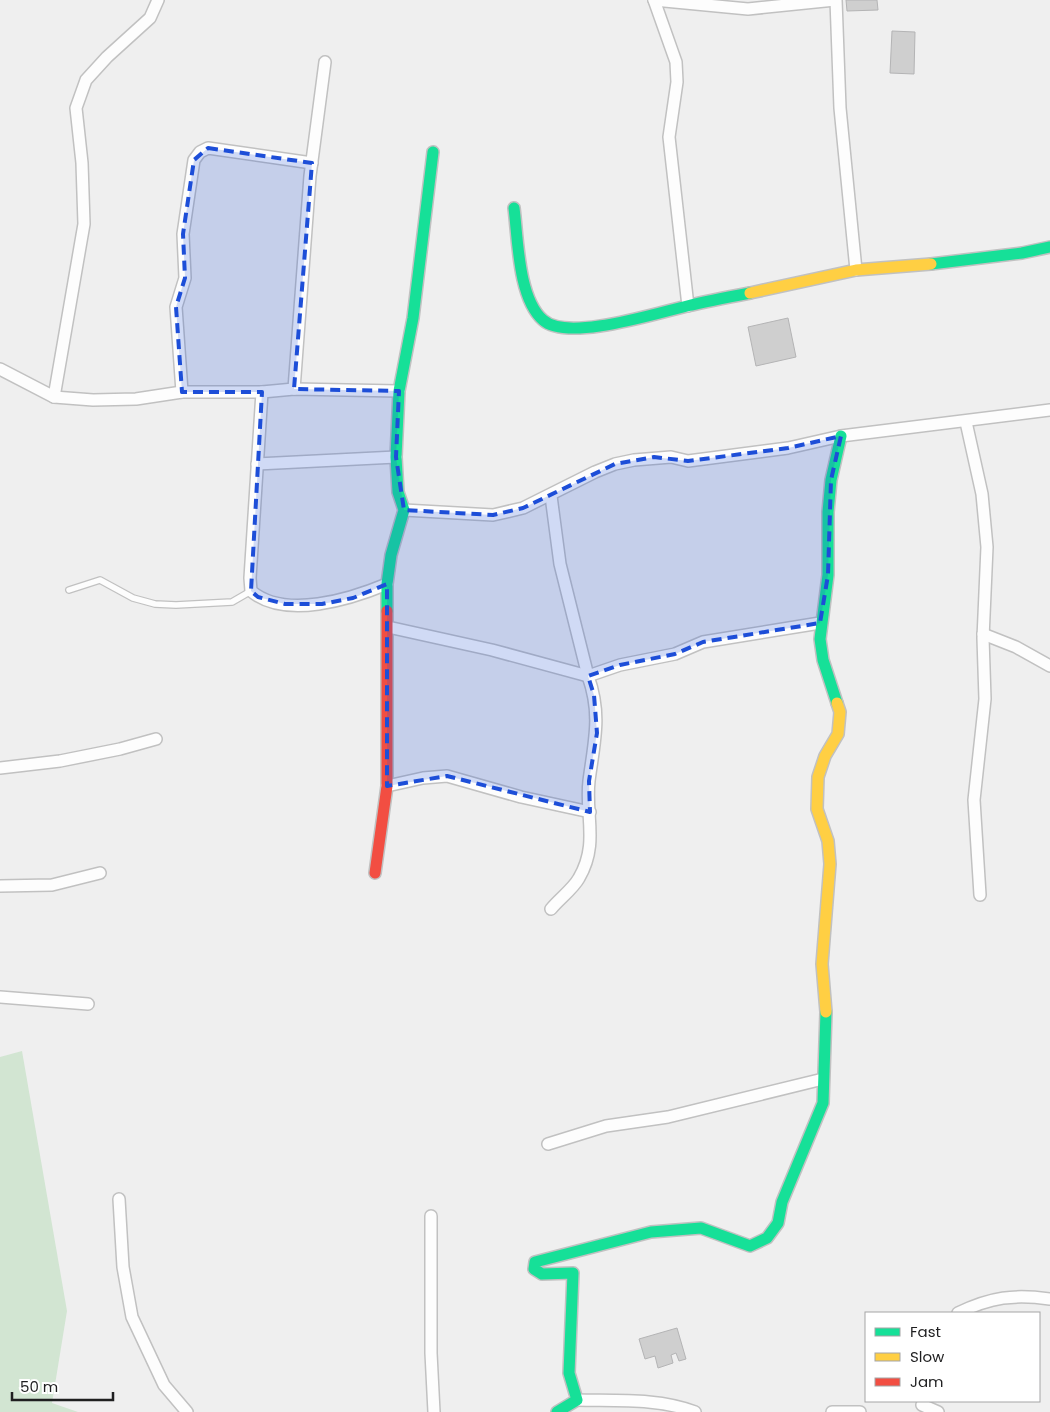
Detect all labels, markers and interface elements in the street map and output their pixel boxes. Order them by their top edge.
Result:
legend [865,1312,1040,1402]
text: Fast [910,1321,941,1342]
text: Slow [910,1346,945,1367]
scale bar [12,1370,114,1402]
text: Jam [910,1371,944,1392]
text: 50 m [20,1376,58,1397]

